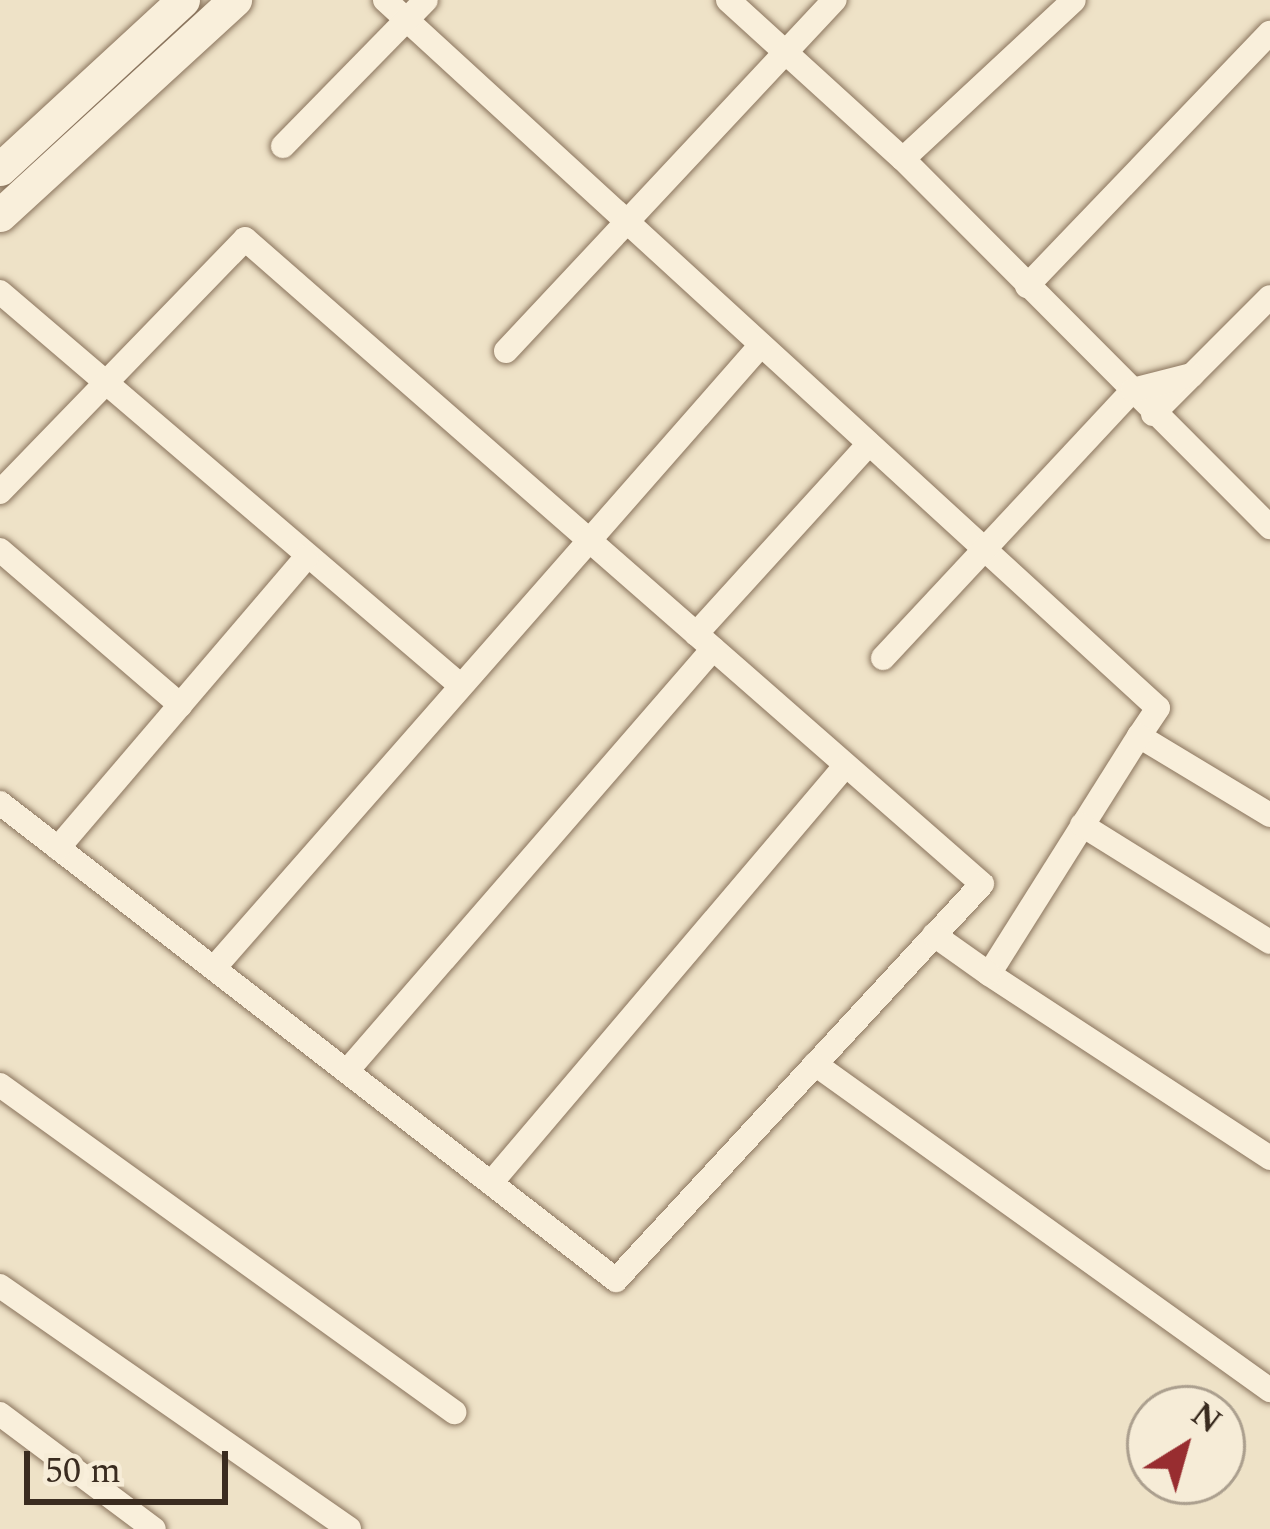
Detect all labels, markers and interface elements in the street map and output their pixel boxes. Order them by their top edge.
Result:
north arrow [1126,1385,1246,1505]
text: N [1180,1391,1232,1447]
scale bar [30,1427,234,1501]
text: 50 m [45,1444,121,1499]

